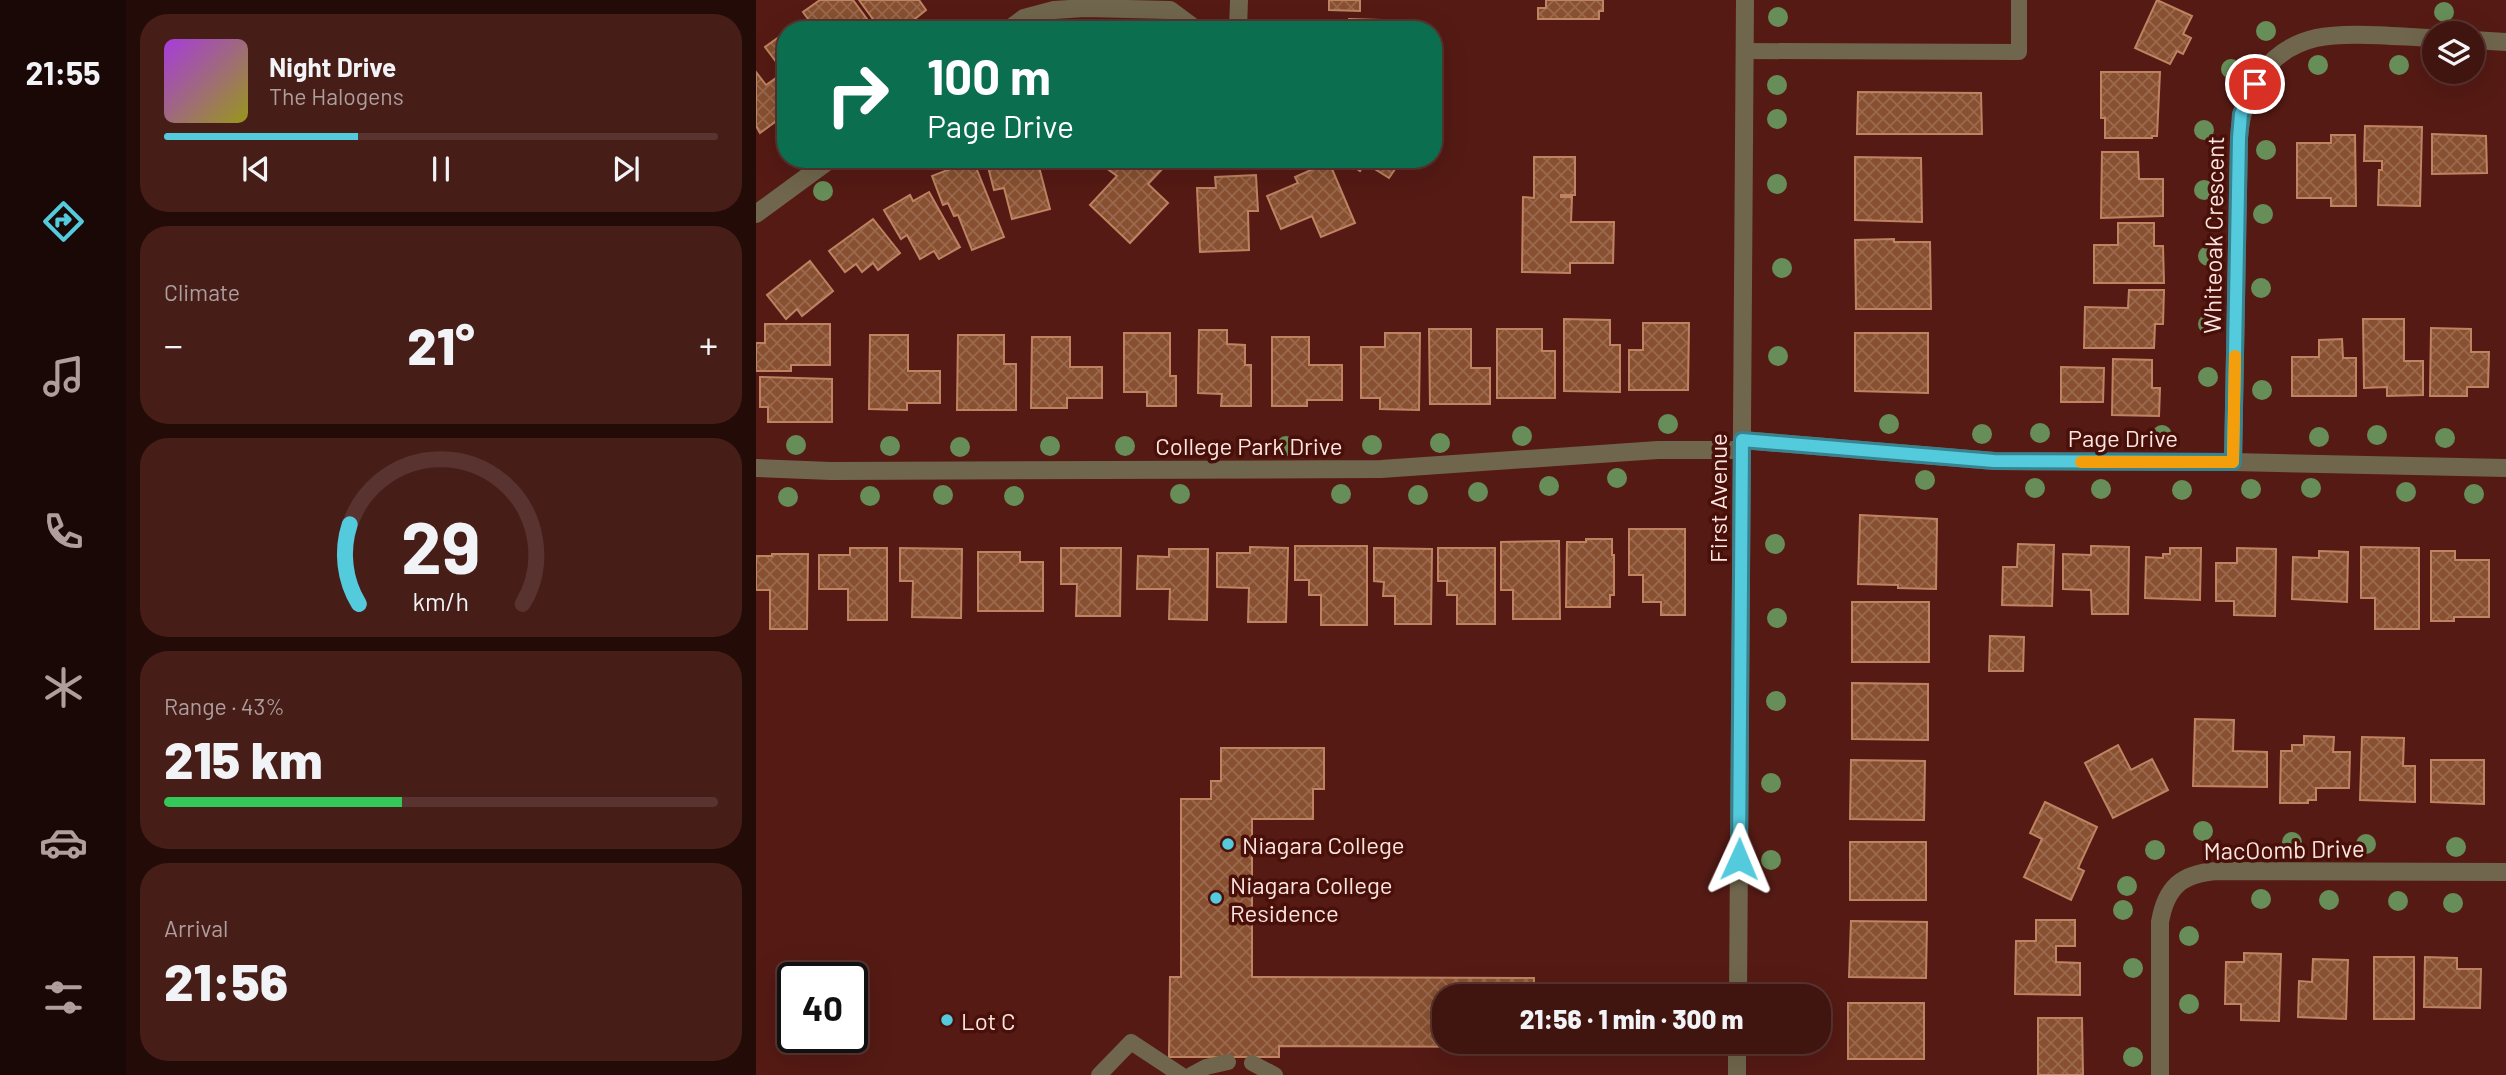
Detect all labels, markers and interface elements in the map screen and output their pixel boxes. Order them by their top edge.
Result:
map controls [2422,21,2485,84]
button: layers [2422,21,2485,84]
text: 100 m [927,46,1051,105]
icon: right [812,49,903,140]
text: Night Drive [269,51,396,82]
text: 21:55 [25,53,101,91]
pin [2225,54,2285,114]
icon: arrive [2236,65,2274,103]
text: The Halogens [269,82,404,110]
text: Page Drive [927,106,1074,144]
street label: Whiteoak Crescent [2197,136,2229,334]
icon: previous [237,150,275,188]
icon: pause [422,150,460,188]
icon: next [607,150,645,188]
icon: directions [39,197,88,246]
text: Climate [164,278,240,306]
text: 21° [407,313,475,375]
text: − [164,321,183,367]
text: + [699,321,718,367]
icon: music [39,352,88,401]
street label: Page Drive [2068,423,2178,452]
street label: College Park Drive [1155,431,1343,460]
street label: First Avenue [1703,433,1732,563]
text: 29 [401,501,481,589]
icon: phone [39,507,88,556]
text: km/h [413,585,469,615]
icon: climate [39,663,88,712]
text: Range · 43% [164,692,285,720]
text: 215 km [164,727,323,789]
icon: car [39,818,88,867]
position arrow [1702,822,1776,896]
place label: Niagara College [1242,830,1405,859]
street label: MacOomb Drive [2203,833,2365,865]
marker: Niagara College [1220,836,1236,852]
place label: Niagara College Residence [1230,870,1393,927]
marker: Niagara College Residence [1208,890,1224,906]
text: Arrival [164,914,228,942]
text: 21:56 [164,949,288,1011]
speed limit sign: 40 [777,962,868,1053]
icon: filters [39,973,88,1022]
text: 21:56 · 1 min · 300 m [1520,1003,1743,1034]
place label: Lot C [961,1006,1016,1035]
marker: Lot C [939,1012,955,1028]

